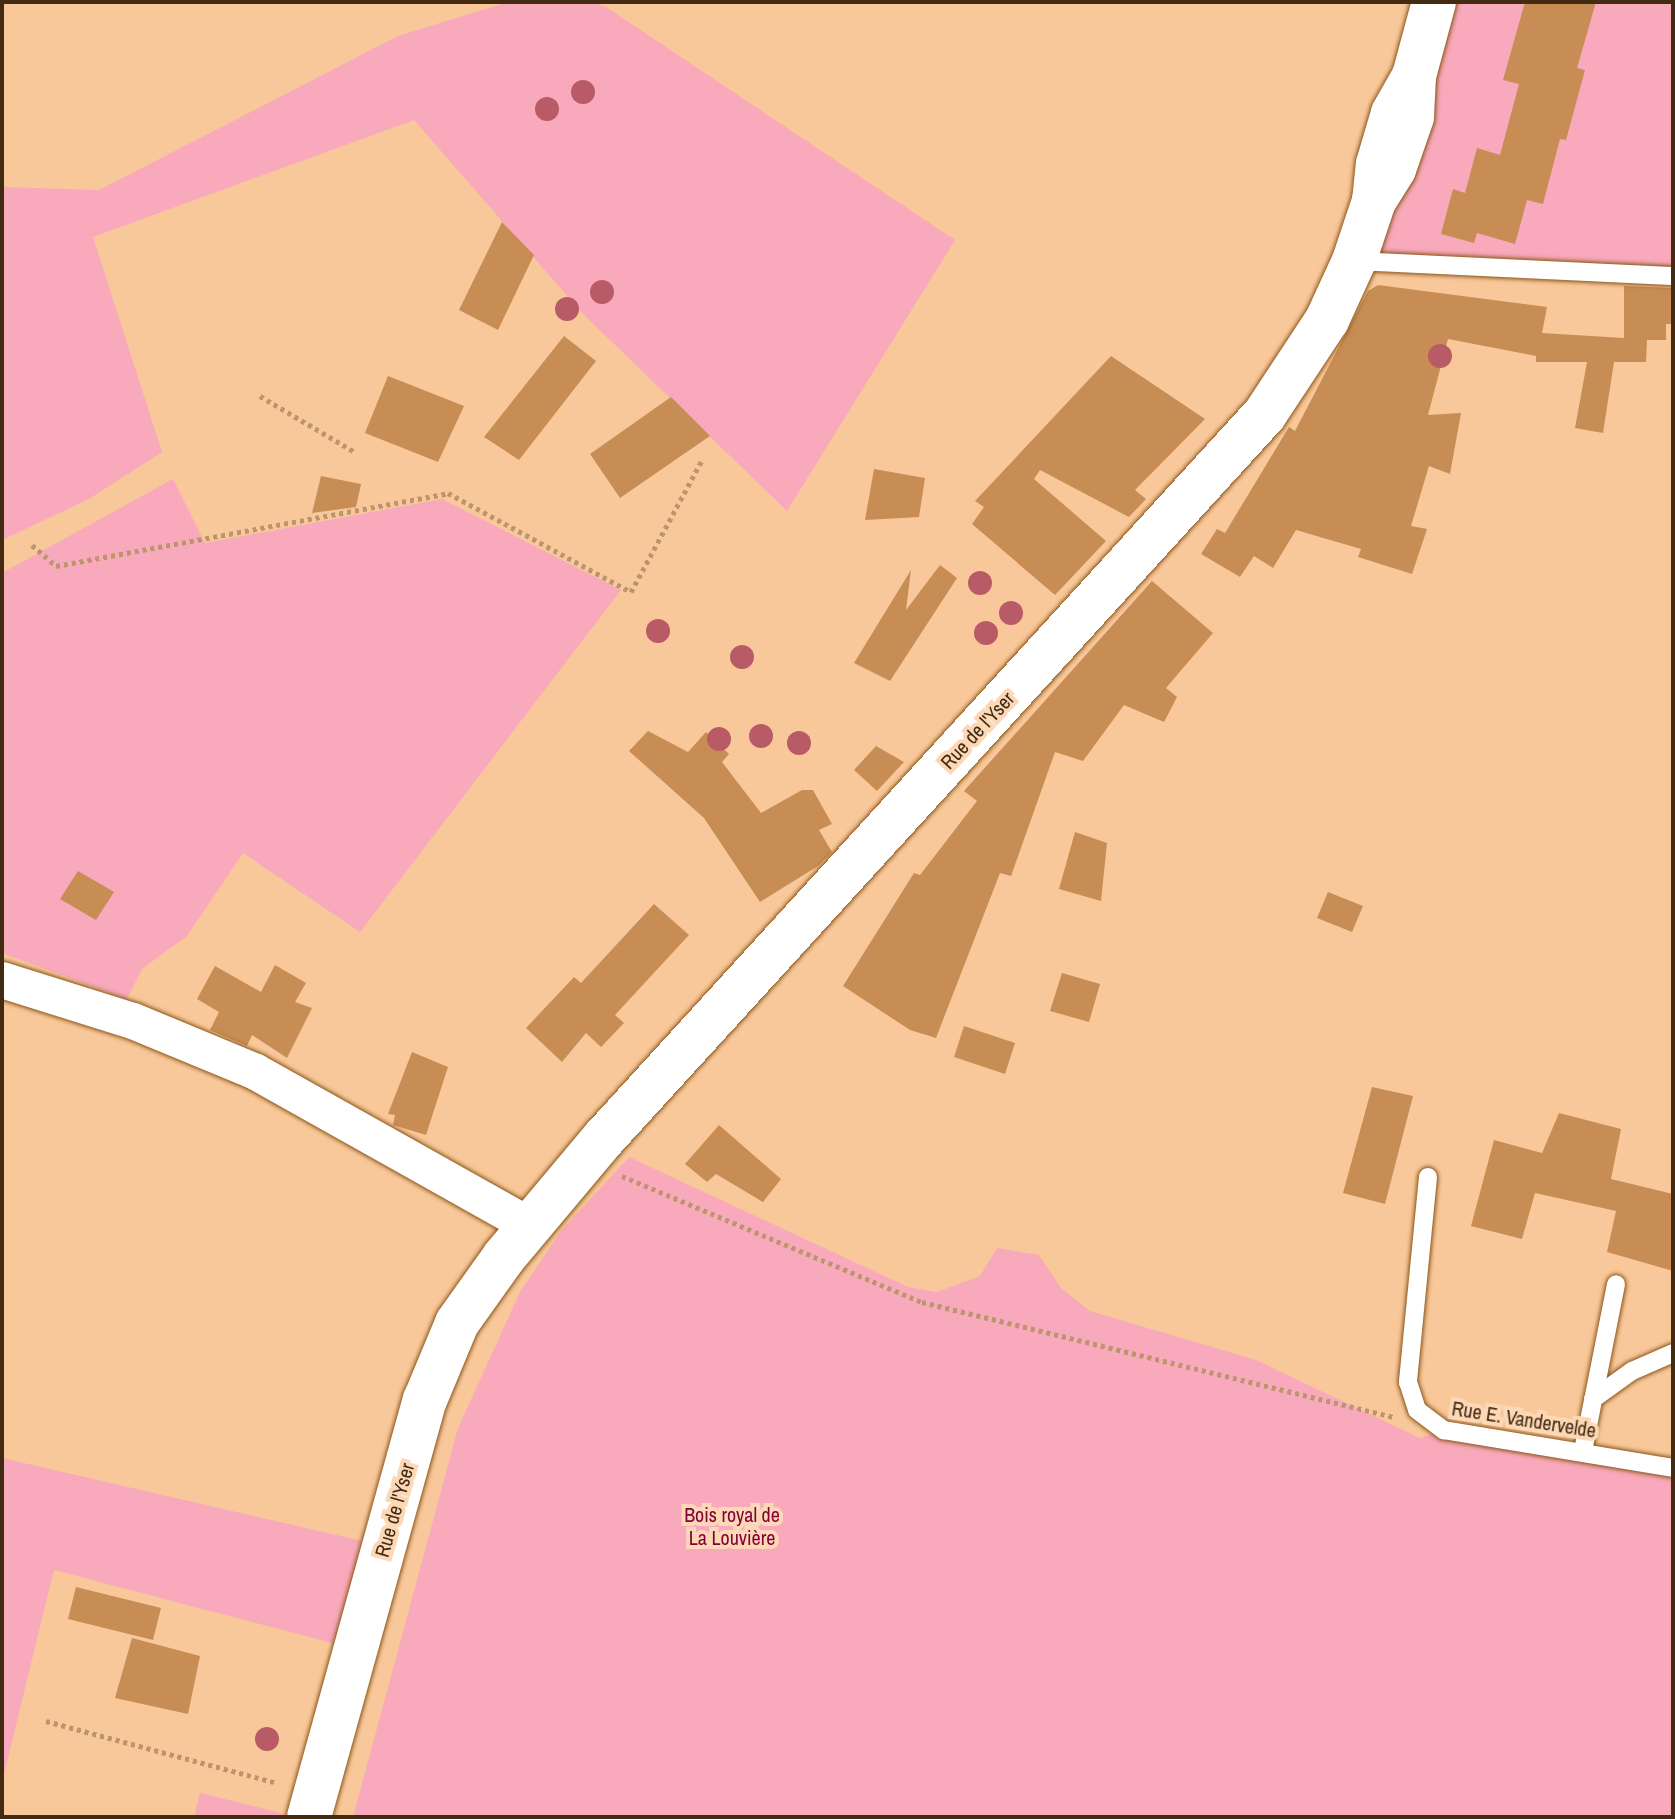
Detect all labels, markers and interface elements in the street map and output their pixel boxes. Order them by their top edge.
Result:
street label: Rue de l'Yser [935,686,1019,774]
street label: Rue E. Vandervelde [1450,1396,1598,1442]
street label: Rue de l'Yser [369,1460,419,1560]
park label: Bois royal de La Louvière [684,1502,780,1549]

